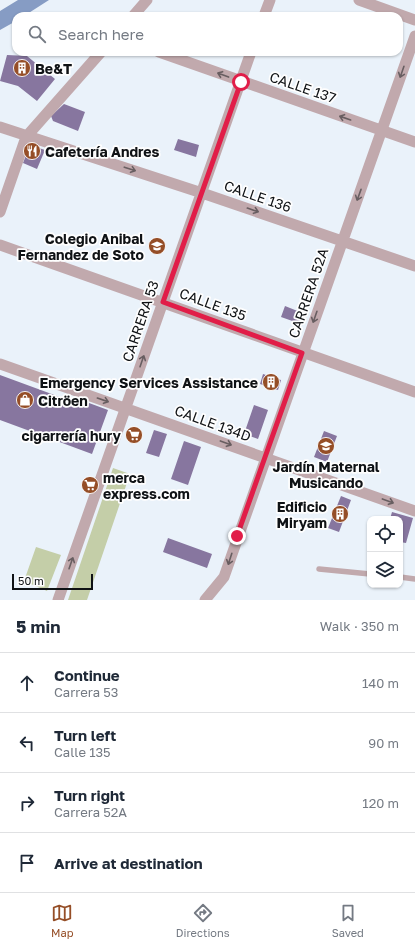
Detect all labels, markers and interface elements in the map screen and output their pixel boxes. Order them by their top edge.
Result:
search box [12,12,403,56]
icon: search [26,23,48,45]
text: Search here [58,25,144,43]
building icon: Be&T [12,58,32,78]
place label: Be&T [35,60,72,77]
one-way arrow [398,66,406,78]
street label: CALLE 137 [268,68,338,106]
one-way arrow [217,70,229,78]
route start [232,73,250,91]
one-way arrow [340,113,352,121]
restaurant icon: Cafetería Andres [22,141,42,161]
place label: Cafetería Andres [45,143,160,160]
one-way arrow [123,166,136,173]
street label: CALLE 136 [222,177,294,215]
one-way arrow [354,188,362,200]
one-way arrow [247,207,260,214]
place label: Colegio Anibal Fernandez de Soto [18,230,144,263]
school or university icon: Colegio Anibal Fernandez de Soto [147,236,167,256]
street label: CARRERA 52A [285,245,332,340]
street label: CARRERA 53 [118,278,162,364]
street label: CALLE 135 [177,284,249,324]
one-way arrow [311,311,318,324]
one-way arrow [139,355,146,368]
building icon: Emergency Services Assistance [261,372,281,392]
place label: Emergency Services Assistance [39,374,258,391]
shop icon: Citröen [15,390,35,410]
place label: Citröen [38,392,88,409]
one-way arrow [96,397,109,404]
street label: CALLE 134D [173,401,253,445]
supermarket icon: cigarrería hury [124,425,144,445]
place label: cigarrería hury [21,427,122,444]
school or university icon: Jardín Maternal Musicando [316,436,336,456]
one-way arrow [219,440,231,448]
place label: Jardín Maternal Musicando [273,458,380,491]
place label: merca express.com [103,469,190,502]
supermarket icon: merca express.com [80,475,100,495]
place label: Edificio Miryam [277,498,327,531]
one-way arrow [381,498,393,506]
building icon: Edificio Miryam [330,504,350,524]
map controls [367,516,403,588]
button: locate [367,516,403,552]
route end [228,527,246,545]
one-way arrow [226,552,233,565]
button: layers [367,552,403,588]
one-way arrow [67,558,75,570]
scale bar [12,572,93,591]
text: 50 m [18,574,44,587]
text: 5 min [16,616,60,637]
text: Walk · 350 m [320,618,399,634]
text: Continue [54,666,120,684]
icon: ahead [16,672,38,694]
text: 140 m [362,675,399,691]
text: Carrera 53 [54,684,118,700]
text: Turn left [54,726,116,744]
icon: left [16,732,38,754]
text: 90 m [368,735,399,751]
text: Calle 135 [54,744,111,760]
text: Turn right [54,786,125,804]
icon: right [16,792,38,814]
text: 120 m [362,795,399,811]
text: Carrera 52A [54,804,127,820]
icon: arrive [16,852,38,874]
text: Arrive at destination [54,854,203,872]
tab: Map [51,902,74,939]
tab: Directions [176,902,230,939]
tab: Saved [332,902,364,939]

